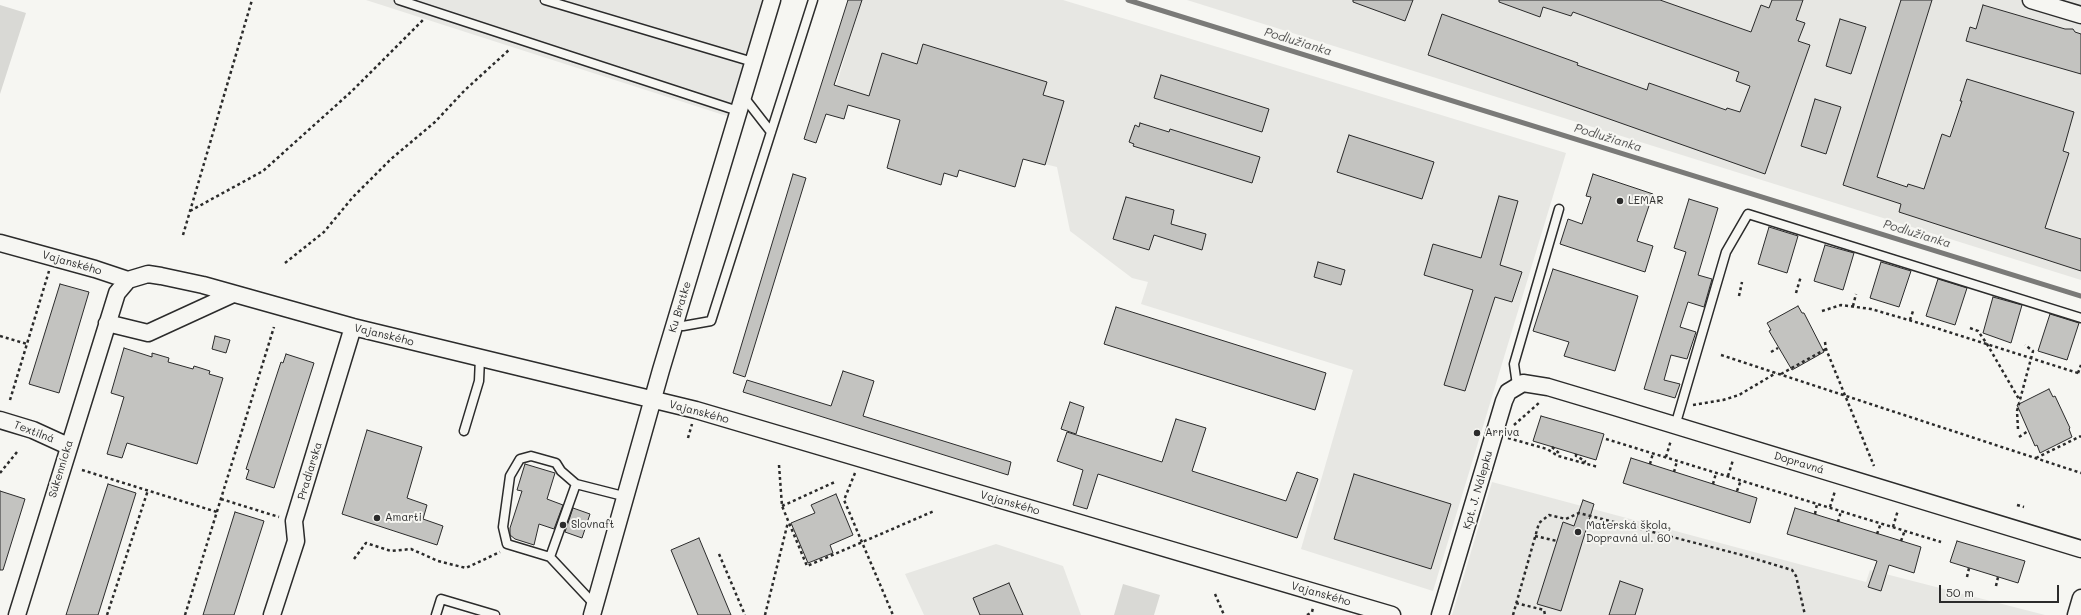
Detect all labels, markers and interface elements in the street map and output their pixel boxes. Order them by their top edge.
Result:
water label: Podlužianka [1262,25,1334,59]
water label: Podlužianka [1572,121,1644,155]
place label: LEMAR [1628,194,1664,208]
marker: LEMAR [1615,196,1625,206]
water label: Podlužianka [1881,217,1953,251]
street label: Vajanského [41,248,103,278]
street label: Ku Bratke [666,280,694,334]
street label: Vajanského [353,321,415,349]
street label: Vajanského [668,398,730,426]
street label: Textilná [12,418,56,446]
place label: Arriva [1485,426,1520,440]
marker: Arriva [1472,428,1482,438]
street label: Súkennícka [46,439,76,499]
street label: Pradiarska [295,440,325,502]
street label: Kpt. J. Nálepku [1460,449,1496,531]
street label: Dopravná [1772,449,1826,477]
street label: Vajanského [979,488,1041,518]
place label: Amarti [385,511,422,525]
marker: Amarti [372,513,382,523]
place label: Slovnaft [571,518,614,532]
place label: Materská škola, Dopravná ul. 60 [1586,519,1671,545]
marker: Slovnaft [558,520,568,530]
marker: Materská škola, Dopravná ul. 60 [1573,527,1583,537]
scale bar [1941,577,2061,603]
street label: Vajanského [1290,579,1352,609]
text: 50 m [1946,584,1974,600]

